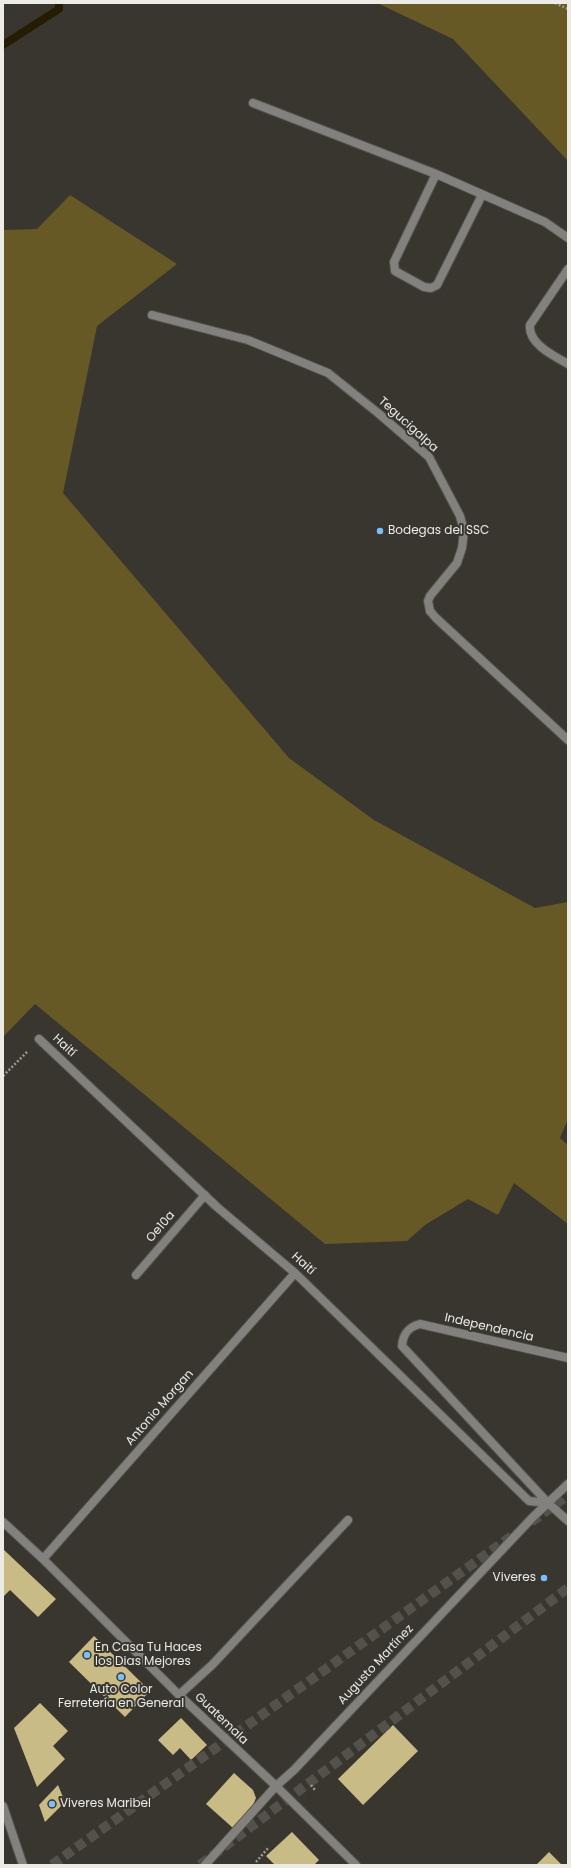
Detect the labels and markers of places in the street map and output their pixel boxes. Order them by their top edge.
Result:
place label: Bodegas del SSC [388,524,489,538]
marker: Bodegas del SSC [375,526,385,536]
place label: Viveres [493,1571,536,1585]
marker: Viveres [539,1573,549,1583]
place label: En Casa Tu Haces los Dias Mejores [95,1641,202,1669]
marker: En Casa Tu Haces los Dias Mejores [82,1650,92,1660]
marker: Auto Color Ferretería en General [116,1672,126,1682]
place label: Auto Color Ferretería en General [58,1683,184,1711]
place label: Viveres Maribel [60,1797,151,1811]
marker: Viveres Maribel [47,1799,57,1809]

